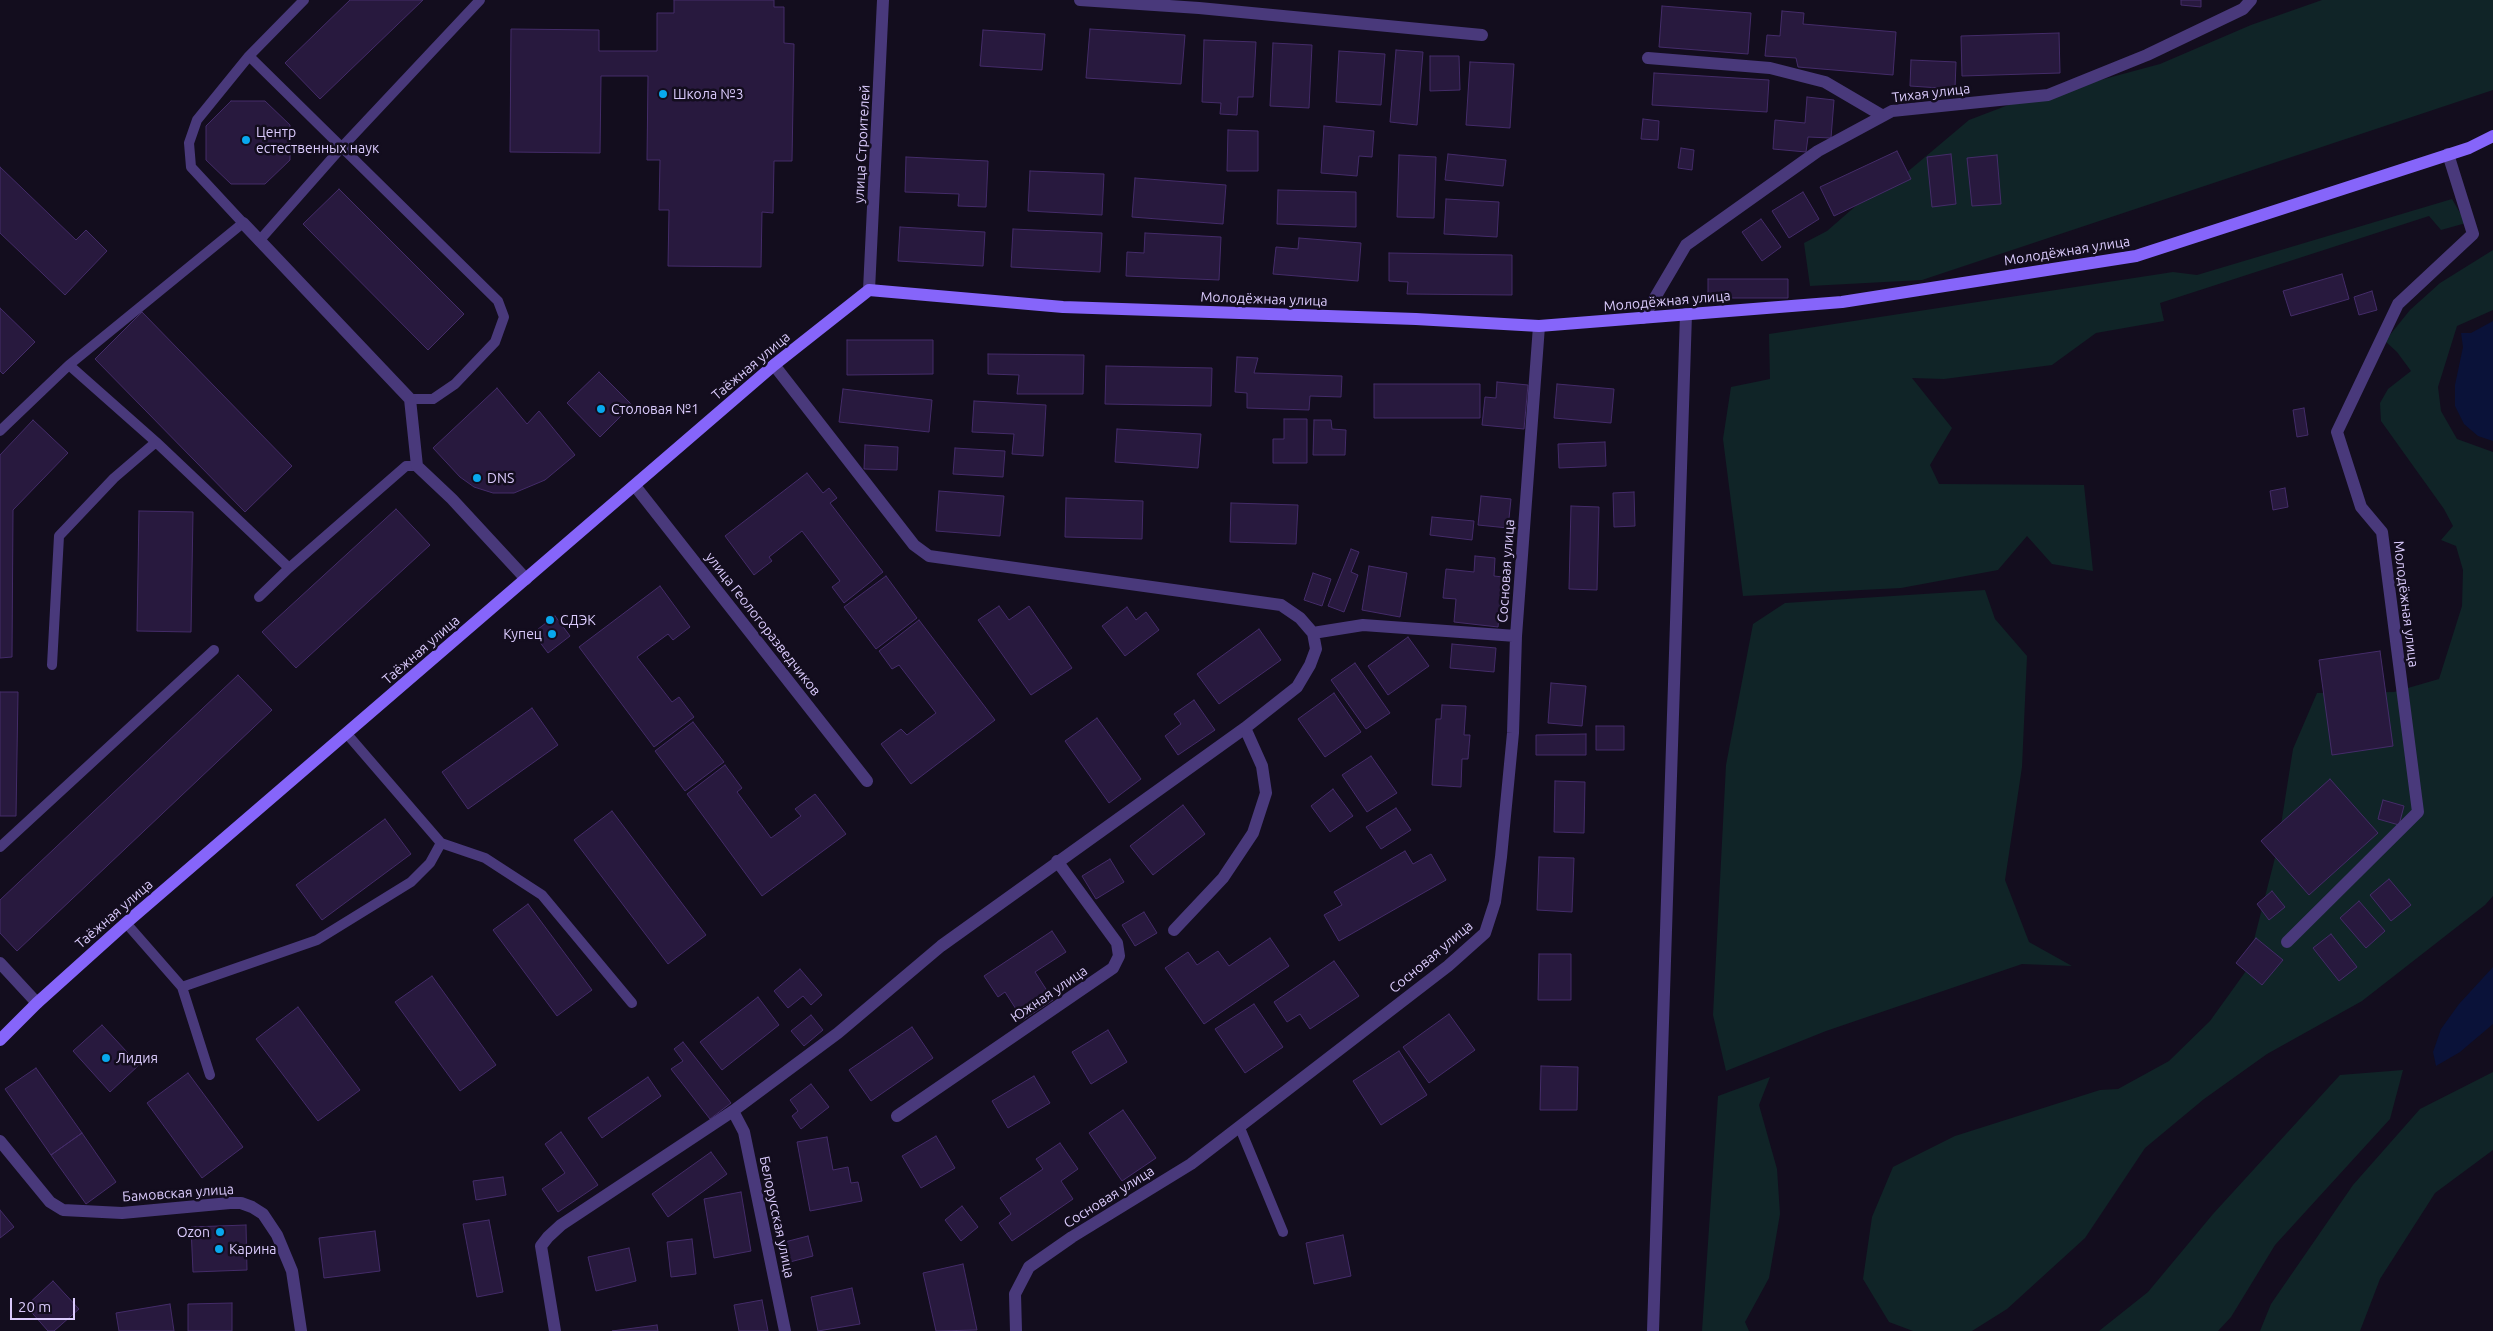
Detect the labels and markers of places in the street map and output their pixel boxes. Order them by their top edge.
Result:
place label: Школа №3 [673,86,744,102]
marker: Школа №3 [657,88,669,100]
place label: Центр естественных наук [256,124,379,156]
marker: Центр естественных наук [240,134,252,146]
place label: Столовая №1 [611,401,699,417]
marker: Столовая №1 [595,403,607,415]
place label: DNS [487,470,514,486]
marker: DNS [471,472,483,484]
place label: СДЭК [560,612,596,628]
marker: СДЭК [544,614,556,626]
place label: Купец [503,626,542,642]
marker: Купец [546,628,558,640]
place label: Лидия [116,1050,158,1066]
marker: Лидия [100,1052,112,1064]
place label: Ozon [177,1224,210,1240]
marker: Ozon [214,1226,226,1238]
place label: Карина [229,1241,277,1257]
marker: Карина [213,1243,225,1255]

